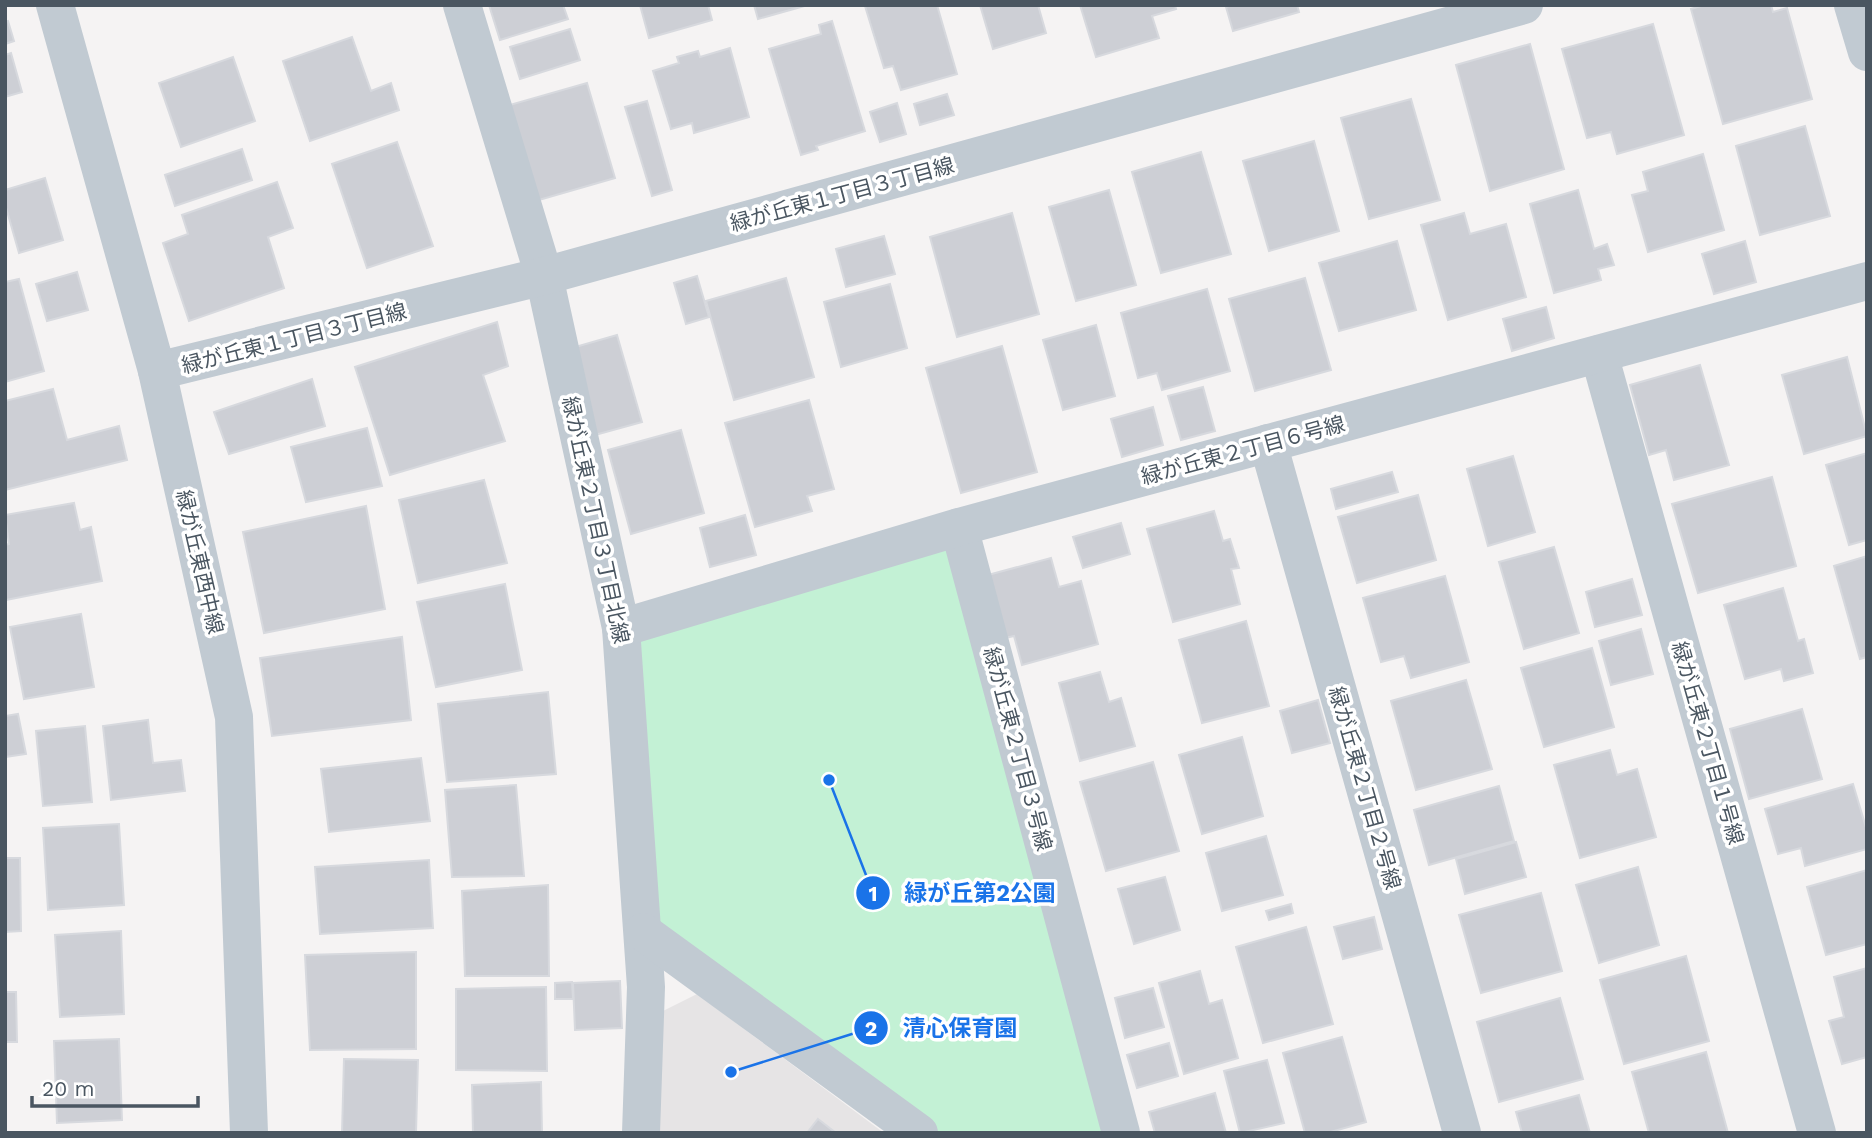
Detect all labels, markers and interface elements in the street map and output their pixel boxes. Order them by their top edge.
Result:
street label: 緑が丘東１丁目３丁目線 [727,152,957,236]
street label: 緑が丘東１丁目３丁目線 [179,298,409,378]
street label: 緑が丘東２丁目３丁目北線 [558,394,634,646]
street label: 緑が丘東２丁目６号線 [1138,411,1348,489]
street label: 緑が丘東西中線 [171,488,229,636]
street label: 緑が丘東２丁目１号線 [1667,639,1749,847]
street label: 緑が丘東２丁目３号線 [979,644,1057,854]
street label: 緑が丘東２丁目２号線 [1324,684,1406,892]
callout: 緑が丘第2公園 [856,871,1070,915]
text: 緑が丘第2公園 [904,880,1056,907]
text: 1 [868,881,878,906]
callout: 清心保育園 [854,1006,1032,1050]
text: 清心保育園 [903,1015,1018,1042]
text: 2 [865,1016,877,1041]
scale bar [32,1064,198,1108]
text: 20 m [42,1076,94,1101]

